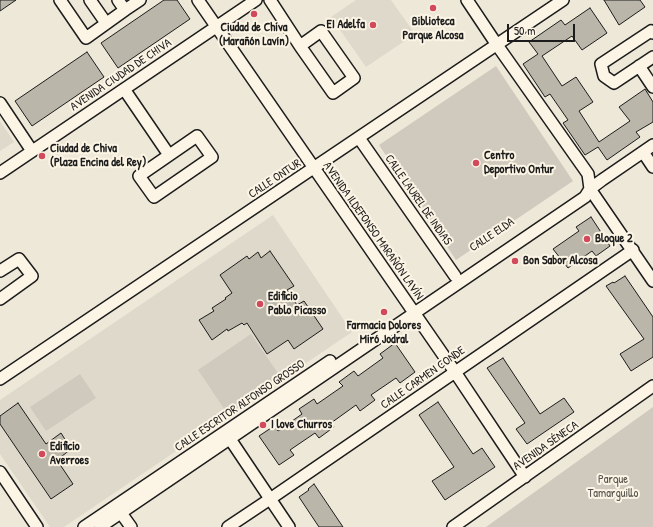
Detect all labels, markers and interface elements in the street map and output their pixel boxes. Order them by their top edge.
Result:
marker: Biblioteca Parque Alcosa [428,3,438,13]
marker: Ciudad de Chiva (Marañón Lavín) [249,9,259,19]
place label: Biblioteca Parque Alcosa [403,15,463,43]
scale bar [509,16,577,42]
place label: EI Adelfa [327,18,365,32]
marker: EI Adelfa [368,20,378,30]
place label: Ciudad de Chiva (Marañón Lavín) [219,21,289,49]
text: 50 m [514,22,535,39]
street label: AVENIDA CIUDAD DE CHIVA [68,36,174,114]
place label: Ciudad de Chiva (Plaza Encina del Rey) [50,142,146,170]
place label: Centro Deportivo Ontur [484,149,554,177]
marker: Ciudad de Chiva (Plaza Encina del Rey) [37,151,47,161]
street label: CALLE LAUREL DE INDIAS [381,152,455,248]
street label: CALLE ONTUR [246,156,304,202]
marker: Centro Deportivo Ontur [471,158,481,168]
street label: AVENIDA ILDEFONSO MARAÑÓN LAVÍN [320,159,426,303]
street label: CALLE ELDA [467,215,517,255]
place label: Bloque 2 [595,232,633,246]
marker: Bloque 2 [582,234,592,244]
place label: Bon Sabor Alcosa [523,254,597,268]
marker: Bon Sabor Alcosa [510,256,520,266]
place label: Edificio Pablo Picasso [268,290,326,318]
marker: Edificio Pablo Picasso [255,299,265,309]
marker: Farmacia Dolores Miró Jodral [379,307,389,317]
place label: Farmacia Dolores Miró Jodral [347,319,421,347]
street label: CALLE CARMEN CONDE [378,344,468,412]
street label: CALLE ESCRITOR ALFONSO GROSSO [172,357,308,455]
place label: I love Churros [271,418,332,432]
street label: AVENIDA SÉNECA [511,418,581,474]
marker: I love Churros [258,420,268,430]
place label: Edificio Averroes [50,440,89,468]
marker: Edificio Averroes [37,449,47,459]
park label: Parque Tamarguillo [588,473,638,501]

